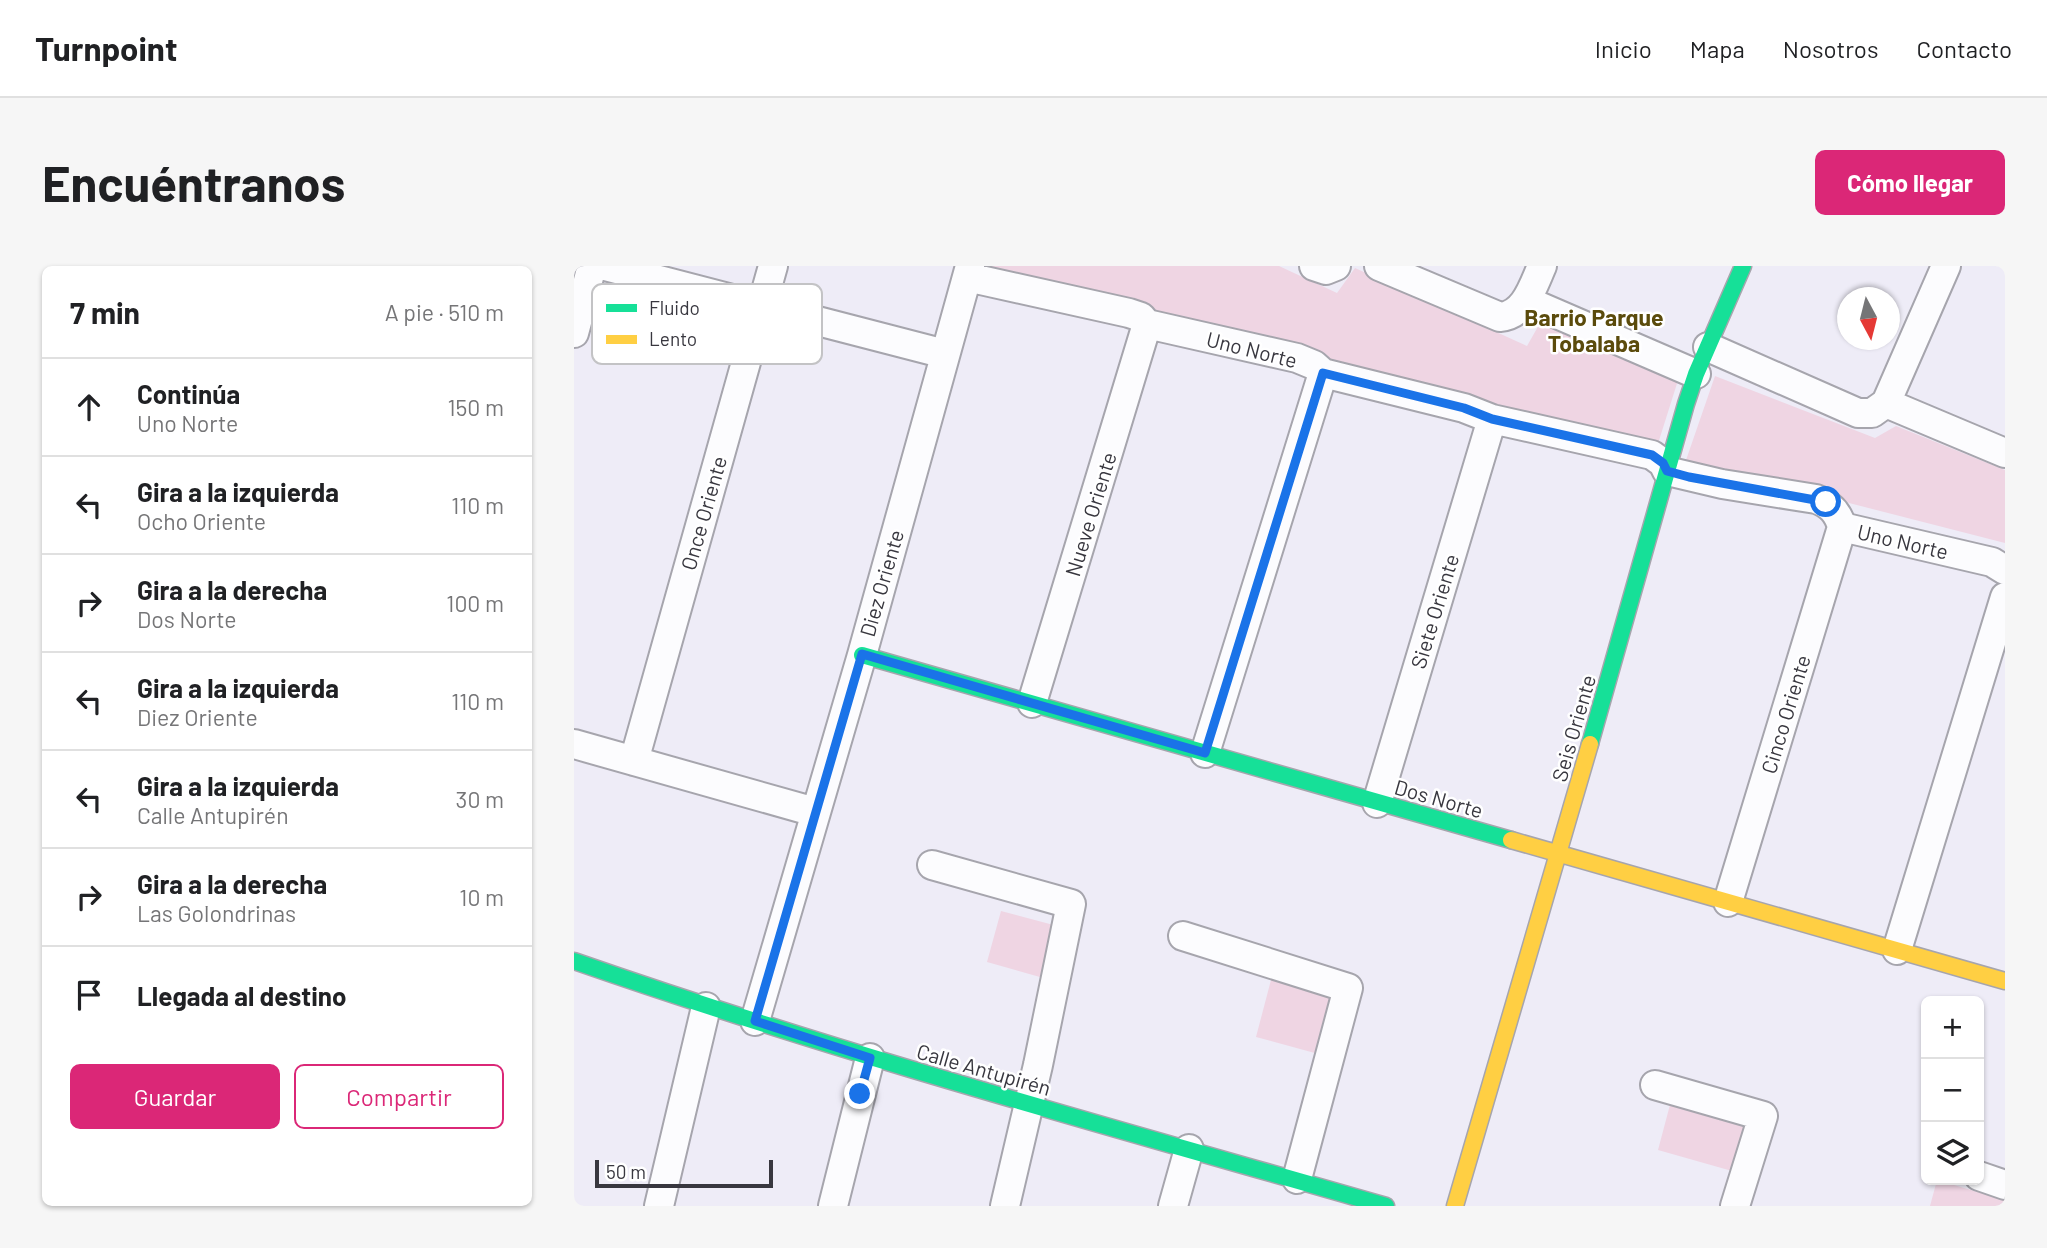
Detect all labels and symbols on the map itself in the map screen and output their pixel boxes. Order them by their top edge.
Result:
legend [592,284,822,364]
north arrow [1837,287,1900,350]
text: Fluido [649,296,700,319]
district label: Barrio Parque Tobalaba [1524,303,1664,357]
street label: Uno Norte [1204,326,1300,372]
text: Lento [649,327,697,350]
street label: Nueve Oriente [1059,449,1121,579]
street label: Once Oriente [675,453,731,573]
route start [1810,486,1841,517]
street label: Uno Norte [1855,518,1951,564]
street label: Diez Oriente [854,527,908,639]
street label: Siete Oriente [1405,551,1463,671]
street label: Cinco Oriente [1755,652,1815,776]
street label: Seis Oriente [1546,672,1600,784]
street label: Dos Norte [1392,773,1486,823]
street label: Calle Antupirén [914,1038,1054,1100]
route end [844,1078,875,1109]
scale bar [595,1157,774,1189]

